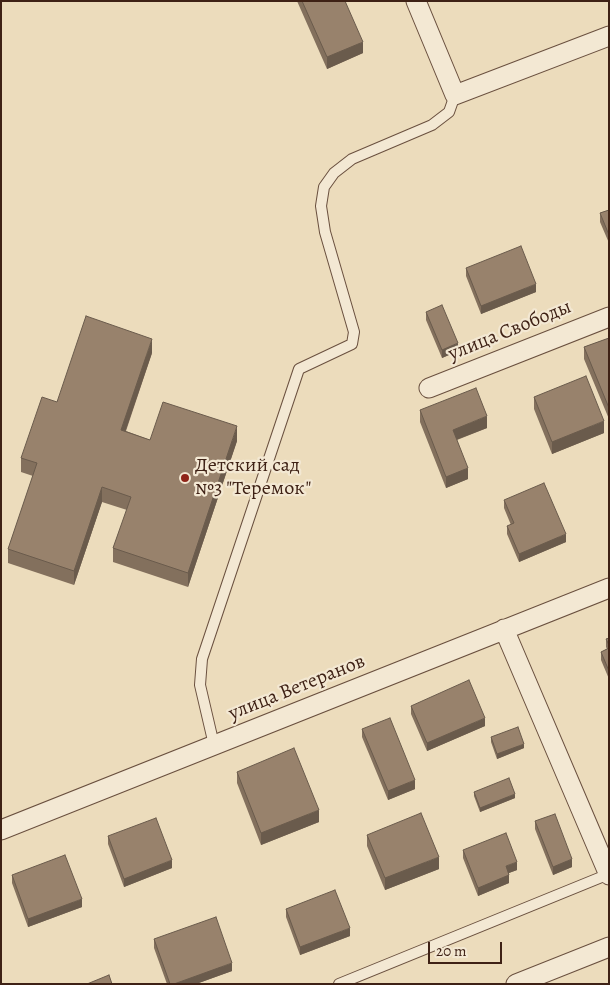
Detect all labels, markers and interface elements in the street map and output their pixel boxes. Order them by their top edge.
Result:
street label: улица Свободы [445,295,575,367]
place label: Детский сад №3 "Теремок" [195,454,311,501]
marker: Детский сад №3 "Теремок" [179,472,191,484]
street label: улица Ветеранов [225,650,369,726]
scale bar [430,932,504,964]
text: 20 m [436,941,467,961]

